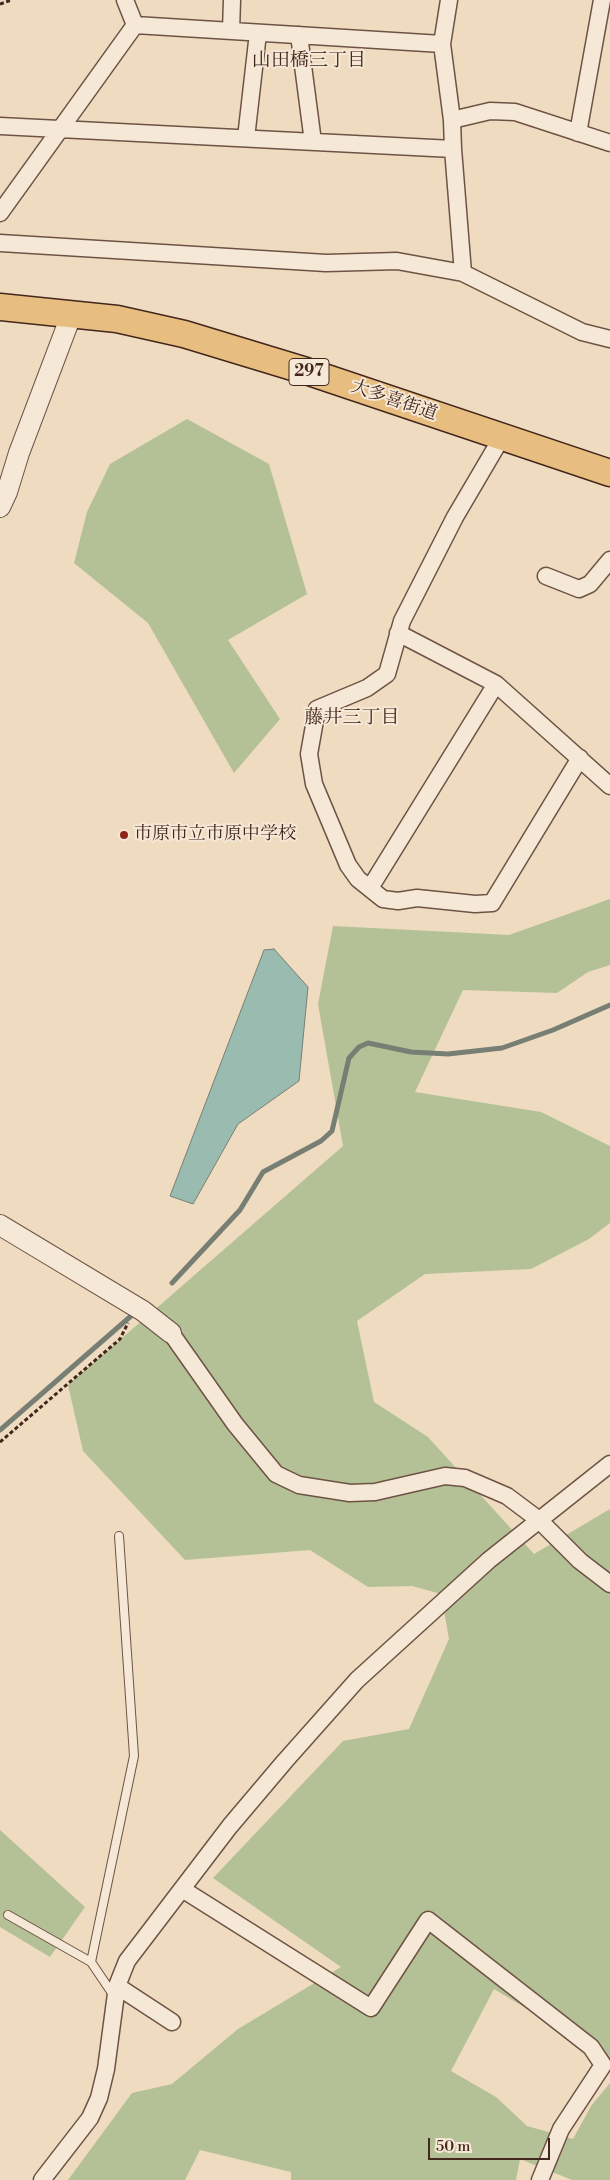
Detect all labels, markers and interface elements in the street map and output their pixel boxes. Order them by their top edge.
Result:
district label: 山田橋三丁目 [252,50,366,72]
road number: 297 [289,358,329,386]
street label: 大多喜街道 [348,376,440,426]
district label: 藤井三丁目 [305,707,399,729]
place label: 市原市立市原中学校 [134,824,296,846]
marker: 市原市立市原中学校 [118,829,130,841]
scale bar [430,2128,552,2160]
text: 50 m [436,2137,470,2156]

